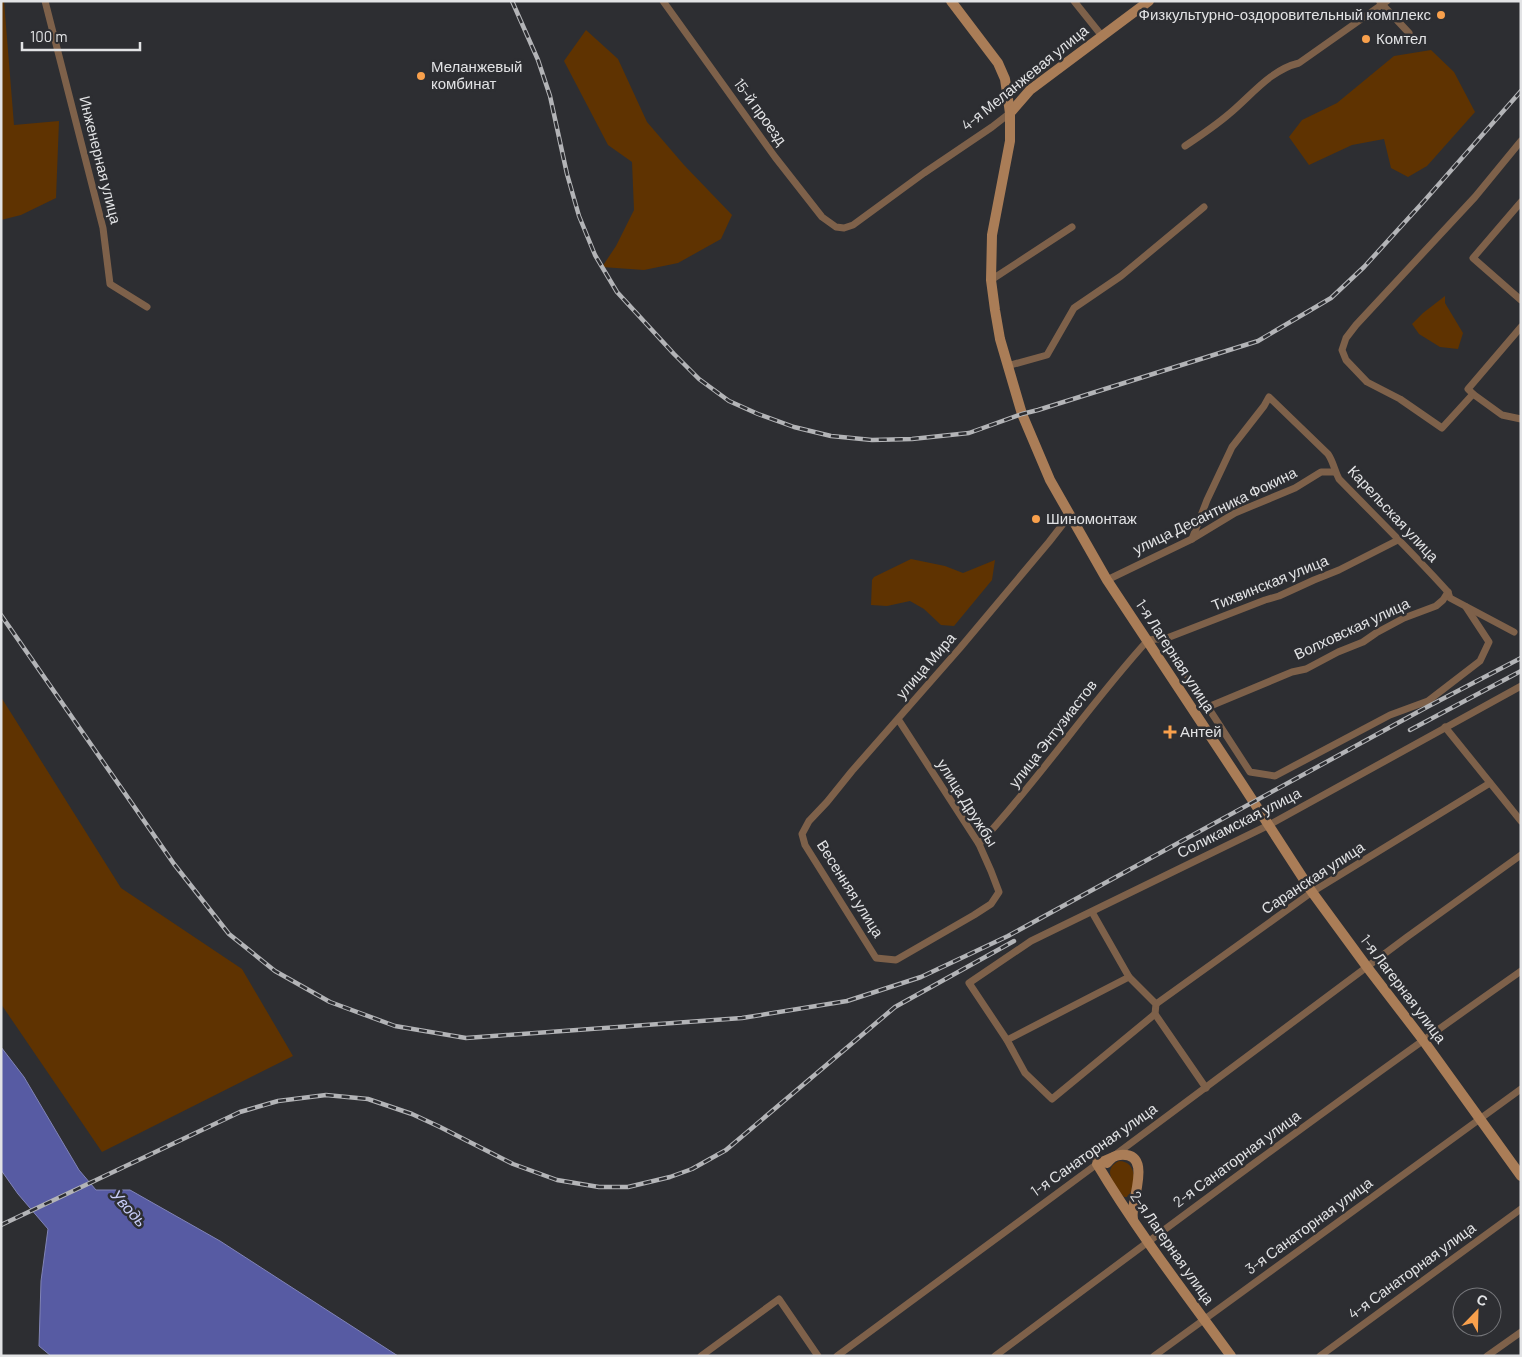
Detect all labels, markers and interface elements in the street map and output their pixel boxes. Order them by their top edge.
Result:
place label: Физкультурно-оздоровительный комплекс [1139,5,1431,23]
marker: Физкультурно-оздоровительный комплекс [1435,9,1447,21]
scale bar [22,20,140,52]
street label: 4-я Меланжевая улица [957,20,1092,134]
text: 100 m [30,27,68,45]
place label: Комтел [1376,29,1427,47]
marker: Комтел [1360,33,1372,45]
place label: Меланжевый комбинат [431,57,522,92]
marker: Меланжевый комбинат [415,70,427,82]
street label: 15-й проезд [730,74,791,149]
street label: Инженерная улица [76,94,126,226]
street label: Карельская улица [1345,461,1443,566]
street label: улица Десантника Фокина [1130,462,1300,558]
place label: Шиномонтаж [1046,509,1137,527]
marker: Шиномонтаж [1030,513,1042,525]
street label: Тихвинская улица [1209,550,1331,614]
street label: Волховская улица [1291,593,1413,663]
street label: 1-я Лагерная улица [1133,596,1219,716]
street label: улица Мира [892,628,959,702]
street label: улица Энтузиастов [1005,676,1100,791]
place label: Антей [1180,722,1222,740]
marker: Антей [1164,726,1176,738]
street label: улица Дружбы [934,755,1002,850]
street label: Соликамская улица [1174,783,1304,861]
street label: Весенняя улица [814,837,888,941]
street label: Саранская улица [1257,837,1368,917]
street label: 1-я Лагерная улица [1357,931,1451,1047]
street label: 1-я Санаторная улица [1027,1098,1161,1200]
street label: 2-я Санаторная улица [1169,1106,1304,1210]
street label: 3-я Санаторная улица [1241,1173,1376,1277]
water label: Уводь [107,1184,151,1230]
street label: 2-я Лагерная улица [1127,1187,1219,1308]
street label: 4-я Санаторная улица [1344,1217,1479,1323]
north arrow [1452,1287,1502,1337]
text: С [1474,1290,1490,1309]

